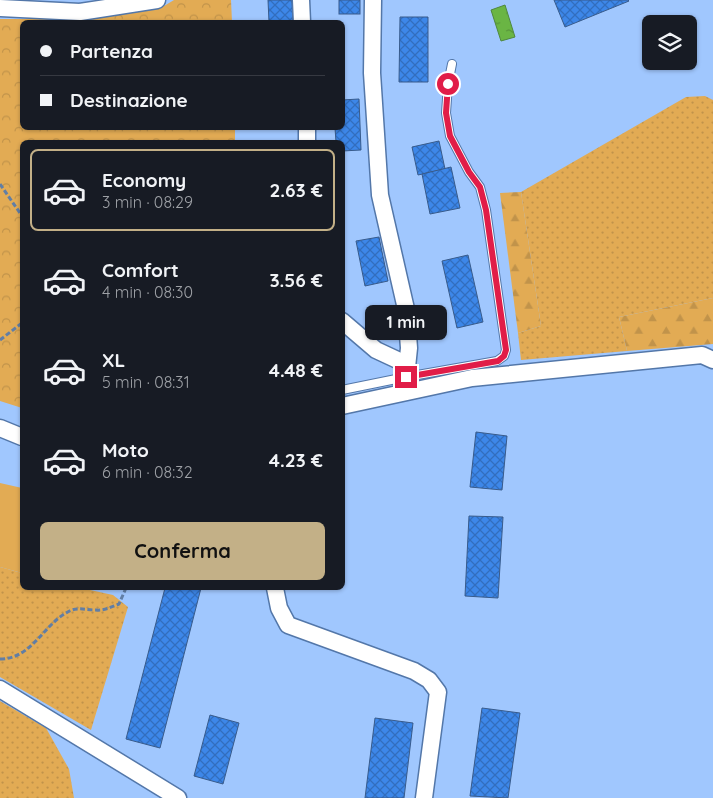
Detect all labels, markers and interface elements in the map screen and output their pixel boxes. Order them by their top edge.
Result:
map controls [642,15,697,70]
button: layers [642,15,697,70]
text: Partenza [70,39,153,63]
route start [437,73,459,95]
text: Destinazione [70,88,188,112]
icon: car [42,168,87,213]
text: Economy [102,168,186,192]
text: 2.63 € [270,178,323,202]
text: 3 min · 08:29 [102,192,193,212]
icon: car [42,258,87,303]
text: Comfort [102,258,179,282]
text: 3.56 € [269,268,323,292]
text: 4 min · 08:30 [102,282,193,302]
callout: 1 min [365,304,447,340]
text: 1 min [387,312,425,332]
icon: car [42,348,87,393]
text: XL [102,348,125,372]
text: 4.48 € [269,358,323,382]
route end [395,366,417,388]
text: 5 min · 08:31 [102,372,190,392]
icon: car [42,438,87,483]
text: Moto [102,438,149,462]
text: 4.23 € [269,448,323,472]
text: 6 min · 08:32 [102,462,193,482]
button: Conferma [40,522,325,580]

